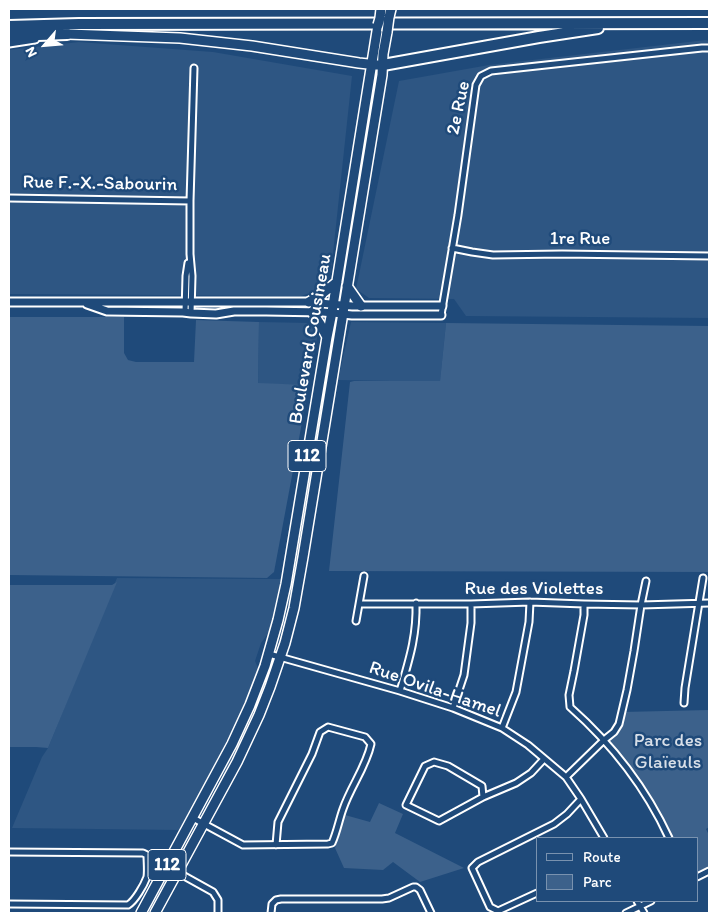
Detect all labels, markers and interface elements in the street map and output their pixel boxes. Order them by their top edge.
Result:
north arrow [20,20,70,70]
text: N [21,44,41,60]
street label: 2e Rue [442,79,476,137]
street label: Rue F.-X.-Sabourin [22,171,178,197]
street label: 1re Rue [550,228,610,250]
street label: Boulevard Cousineau [285,252,337,426]
road number: 112 [288,441,326,472]
street label: Rue des Violettes [465,578,603,600]
street label: Rue Ovila-Hamel [366,657,504,723]
park label: Parc des Glaïeuls [634,730,702,774]
legend [536,837,698,902]
text: Route [583,848,621,866]
road number: 112 [148,850,186,880]
text: Parc [583,873,612,891]

